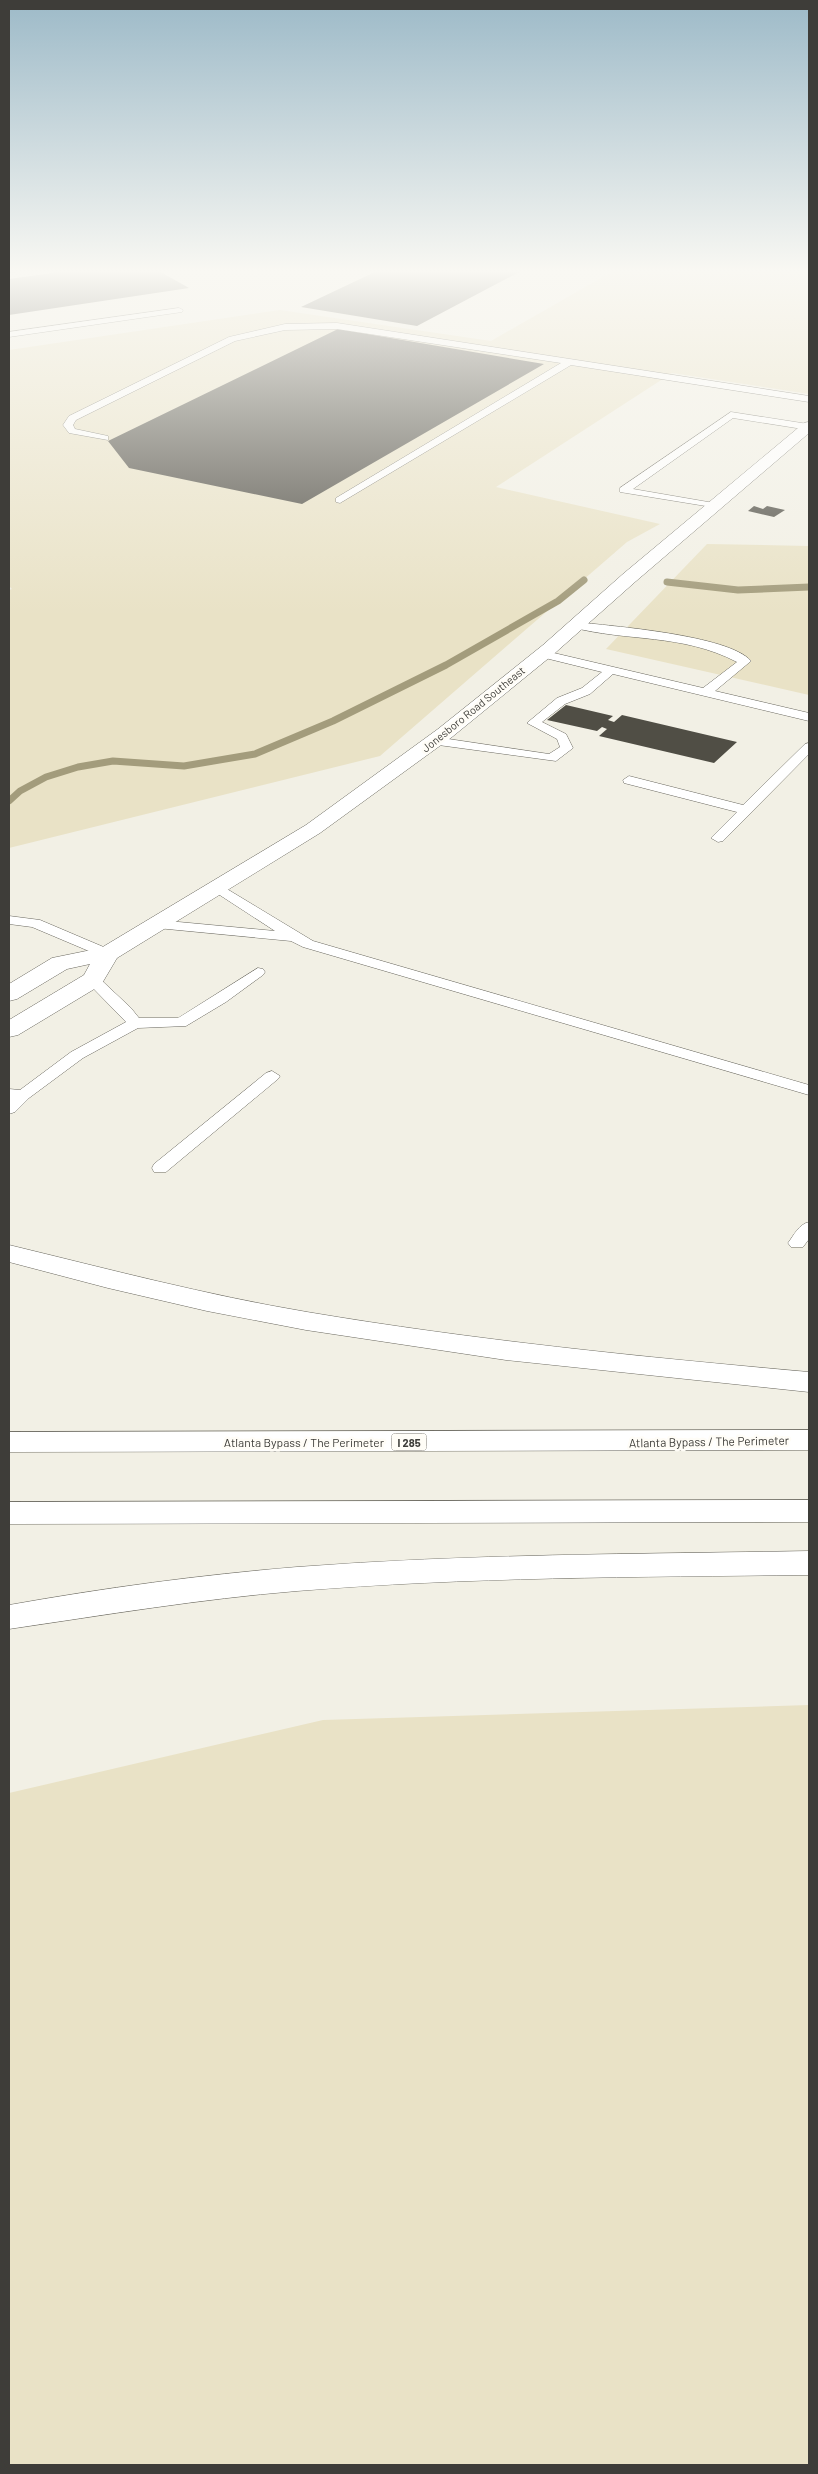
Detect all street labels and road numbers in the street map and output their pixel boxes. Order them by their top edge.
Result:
street label: Jonesboro Road Southeast [419,663,527,755]
street label: Atlanta Bypass / The Perimeter [629,1433,790,1449]
road number: I 285 [392,1434,426,1450]
street label: Atlanta Bypass / The Perimeter [224,1435,385,1449]

